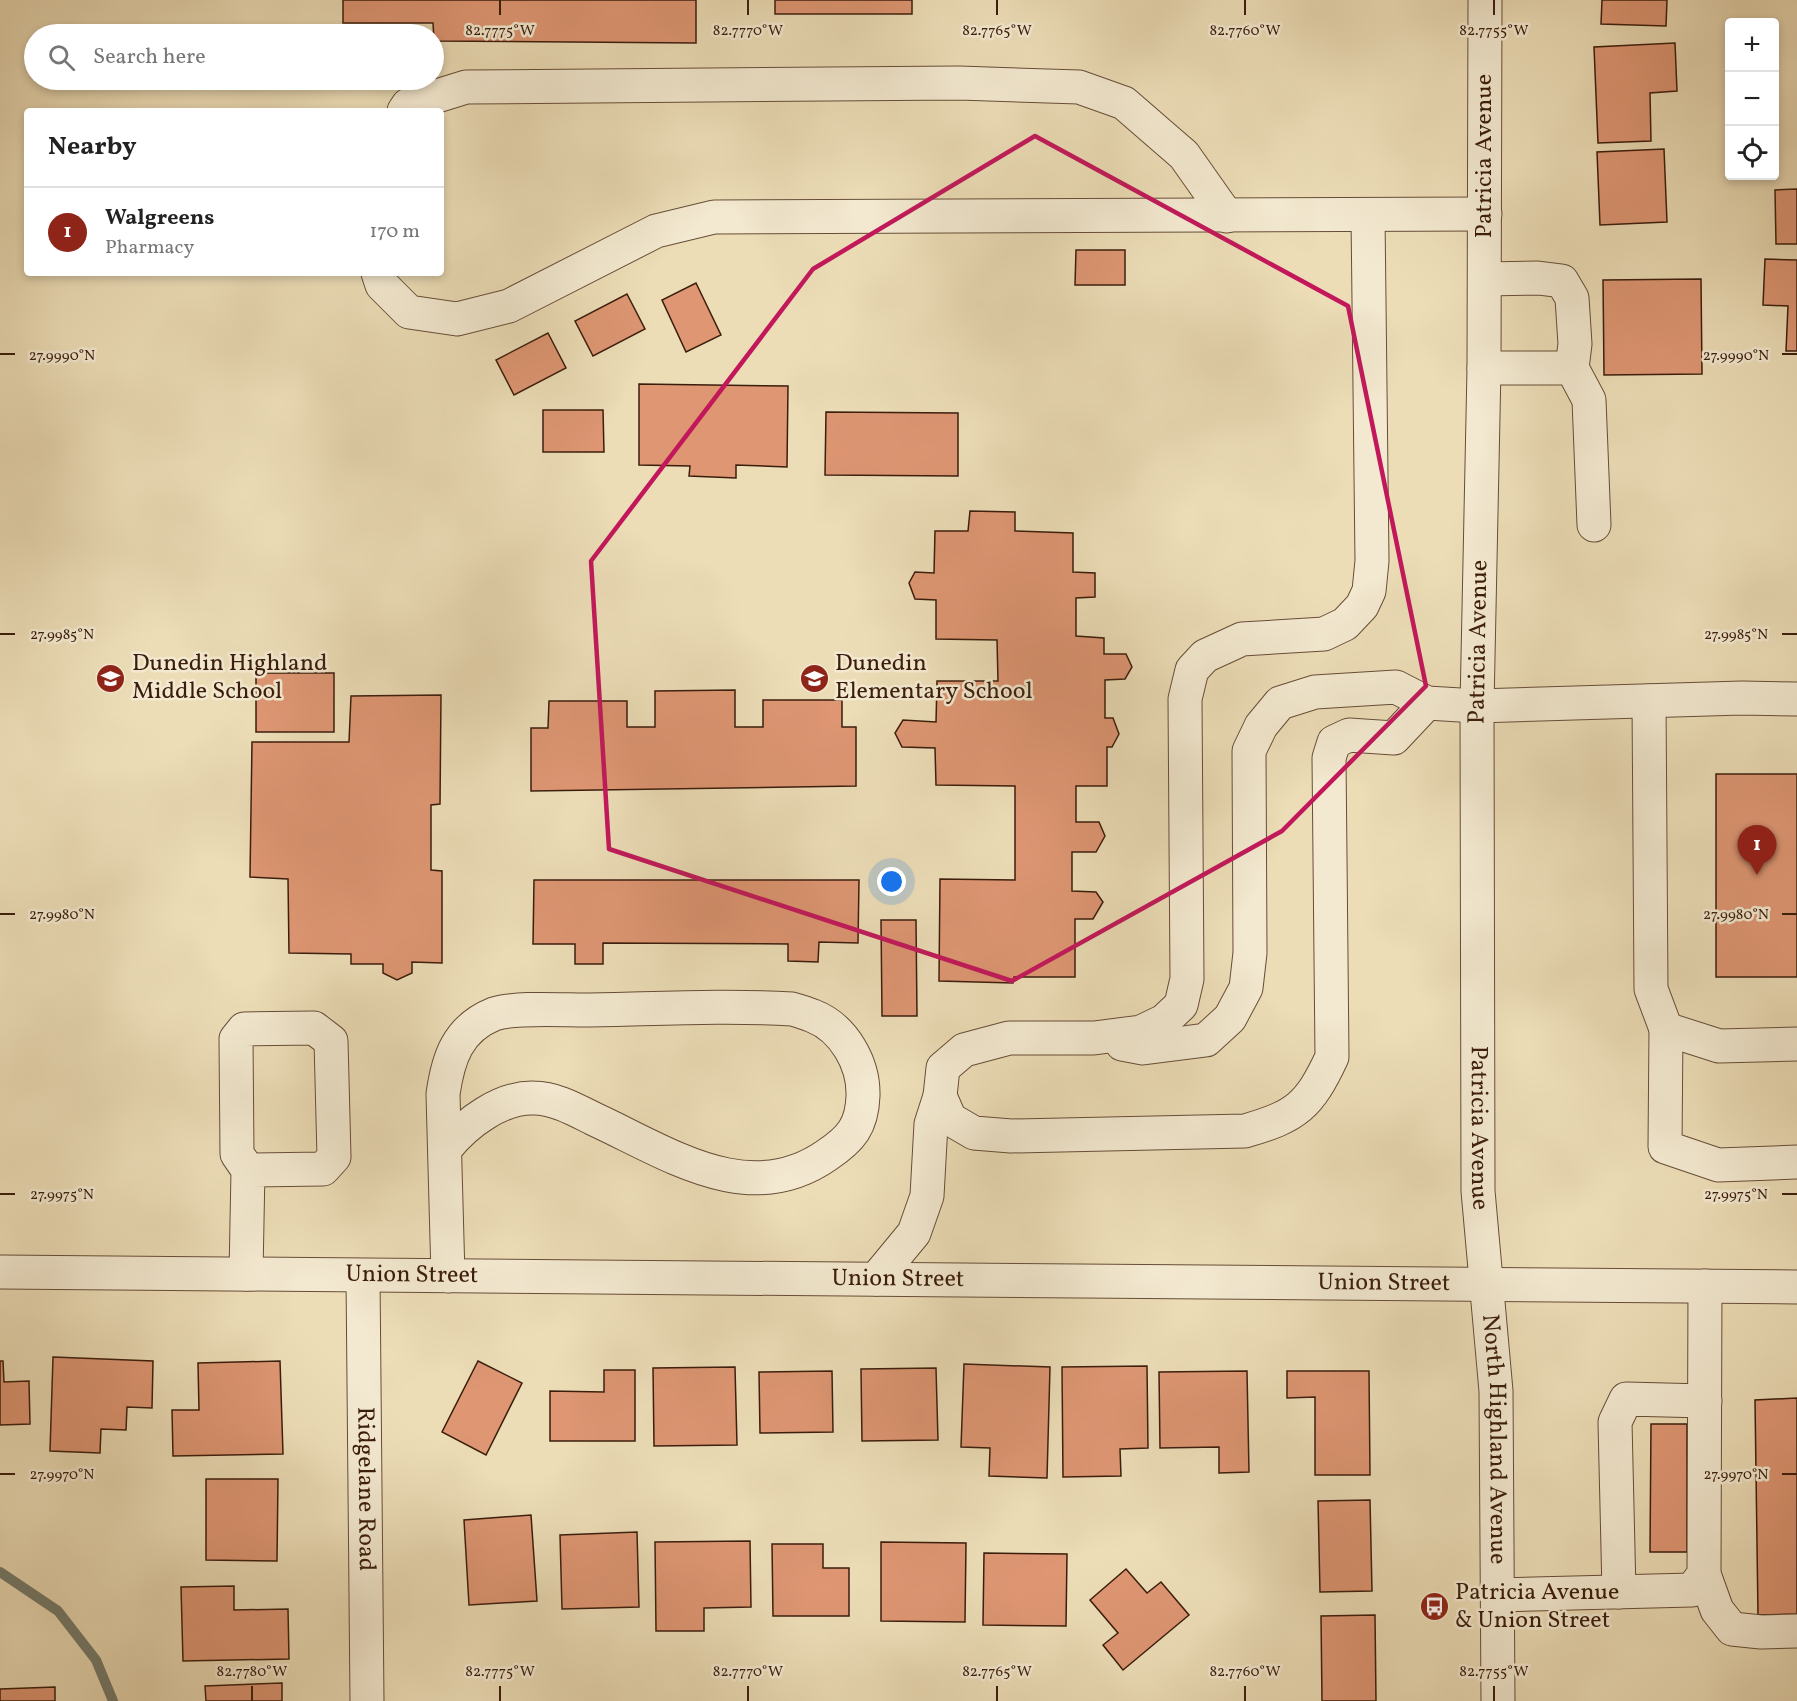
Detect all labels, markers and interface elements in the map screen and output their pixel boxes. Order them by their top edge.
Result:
map controls [1725,18,1779,180]
button: + [1725,18,1779,72]
text: 82.7775°W [465,21,535,42]
text: 82.7770°W [713,21,783,42]
text: 82.7765°W [962,21,1032,42]
text: 82.7760°W [1209,21,1281,42]
text: 82.7755°W [1459,21,1529,42]
search box [24,24,444,90]
icon: search [45,41,78,74]
text: Search here [93,42,206,73]
button: − [1725,72,1779,126]
street label: Patricia Avenue [1468,74,1502,238]
button: locate [1725,126,1779,180]
text: Nearby [48,129,137,165]
text: Walgreens [105,203,214,234]
text: 1 [63,218,72,246]
text: 170 m [370,218,420,246]
text: Pharmacy [105,234,194,262]
text: 27.9990°N [29,346,95,367]
text: 27.9990°N [1703,346,1769,367]
street label: Patricia Avenue [1461,559,1497,725]
text: 27.9985°N [30,625,94,646]
text: 27.9985°N [1704,625,1768,646]
place label: Dunedin Highland Middle School [132,647,328,709]
place label: Dunedin Elementary School [835,647,1033,709]
school or university icon: Dunedin Highland Middle School [95,662,127,694]
school or university icon: Dunedin Elementary School [798,662,830,694]
pin: 1 [1738,826,1776,875]
your location [877,867,906,896]
text: 27.9980°N [29,905,95,926]
text: 27.9980°N [1703,905,1769,926]
street label: Patricia Avenue [1461,1046,1497,1212]
text: 27.9975°N [30,1185,94,1206]
text: 27.9975°N [1704,1185,1768,1206]
street label: Union Street [346,1258,478,1293]
street label: Union Street [832,1262,964,1297]
street label: Union Street [1317,1266,1450,1301]
street label: North Highland Avenue [1472,1313,1514,1564]
street label: Ridgelane Road [347,1406,383,1572]
text: 27.9970°N [30,1465,94,1486]
text: 27.9970°N [1704,1465,1768,1486]
place label: Patricia Avenue & Union Street [1455,1576,1619,1638]
bus stop icon: Patricia Avenue & Union Street [1418,1591,1450,1623]
text: 82.7780°W [217,1662,287,1683]
text: 82.7775°W [465,1662,535,1683]
text: 82.7770°W [713,1662,783,1683]
text: 82.7765°W [962,1662,1032,1683]
text: 82.7760°W [1209,1662,1281,1683]
text: 82.7755°W [1459,1662,1529,1683]

